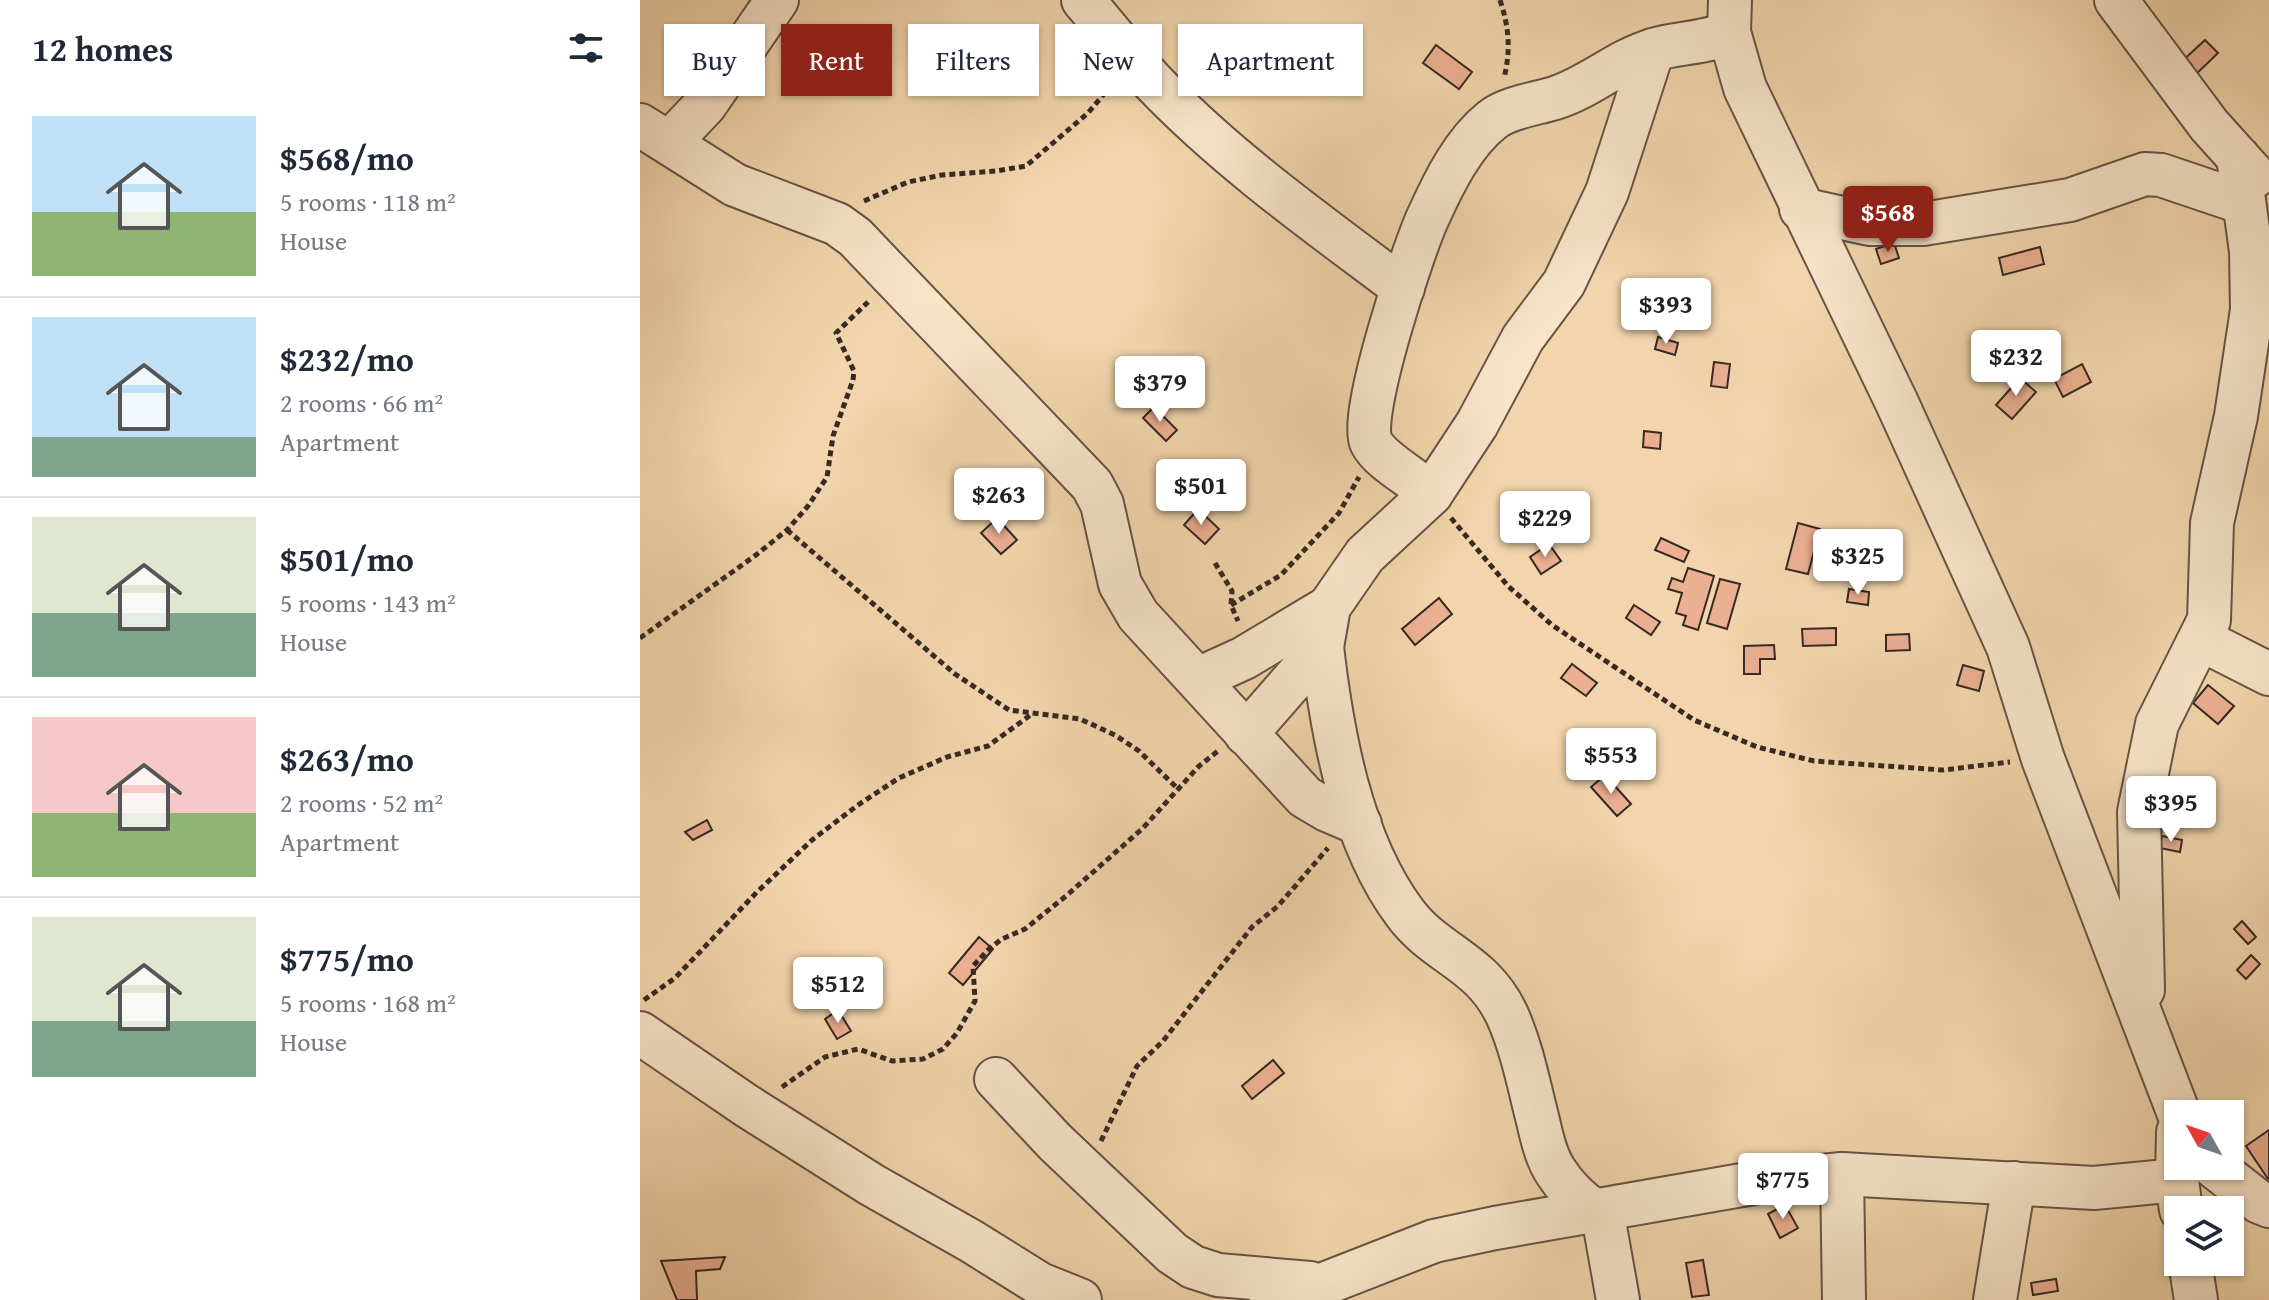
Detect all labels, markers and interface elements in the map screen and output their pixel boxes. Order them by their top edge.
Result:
text: 12 homes [32,24,173,73]
chip: Buy [664,24,765,96]
chip: Rent [781,24,892,96]
chip: Filters [908,24,1039,96]
chip: New [1055,24,1162,96]
chip: Apartment [1178,24,1363,96]
icon: filters [564,26,608,70]
text: $568/mo [280,133,414,182]
icon: home [96,148,192,244]
text: 5 rooms · 118 m² [280,182,456,221]
pin: $568 [1841,186,1935,254]
text: $568 [1861,192,1915,231]
text: House [280,221,347,260]
pin: $393 [1619,278,1713,346]
text: $393 [1639,284,1693,323]
pin: $232 [1969,330,2063,398]
text: $232/mo [280,334,414,383]
text: $232 [1989,336,2043,375]
icon: home [96,349,192,445]
pin: $379 [1113,356,1207,424]
text: $379 [1133,362,1187,401]
text: 2 rooms · 66 m² [280,383,443,422]
text: Apartment [280,422,399,461]
pin: $501 [1154,459,1248,527]
text: $501 [1174,465,1228,504]
pin: $263 [952,468,1046,536]
text: $263 [972,474,1026,513]
pin: $229 [1498,491,1592,559]
text: $229 [1518,497,1572,536]
pin: $325 [1811,529,1905,597]
text: $501/mo [280,534,414,583]
text: $325 [1831,535,1885,574]
icon: home [96,549,192,645]
text: 5 rooms · 143 m² [280,583,456,622]
text: House [280,622,347,661]
pin: $553 [1564,728,1658,796]
text: $263/mo [280,734,414,783]
text: $553 [1584,734,1638,773]
icon: home [96,749,192,845]
pin: $395 [2124,776,2218,844]
text: $395 [2144,782,2198,821]
text: 2 rooms · 52 m² [280,783,443,822]
text: Apartment [280,822,399,861]
text: $775/mo [280,934,414,983]
icon: home [96,949,192,1045]
pin: $512 [791,957,885,1025]
text: $512 [811,963,865,1002]
text: 5 rooms · 168 m² [280,983,456,1022]
text: House [280,1022,347,1061]
north arrow [2164,1100,2244,1180]
map controls [2164,1100,2244,1276]
pin: $775 [1736,1153,1830,1221]
text: $775 [1756,1159,1810,1198]
button: layers [2164,1196,2244,1276]

